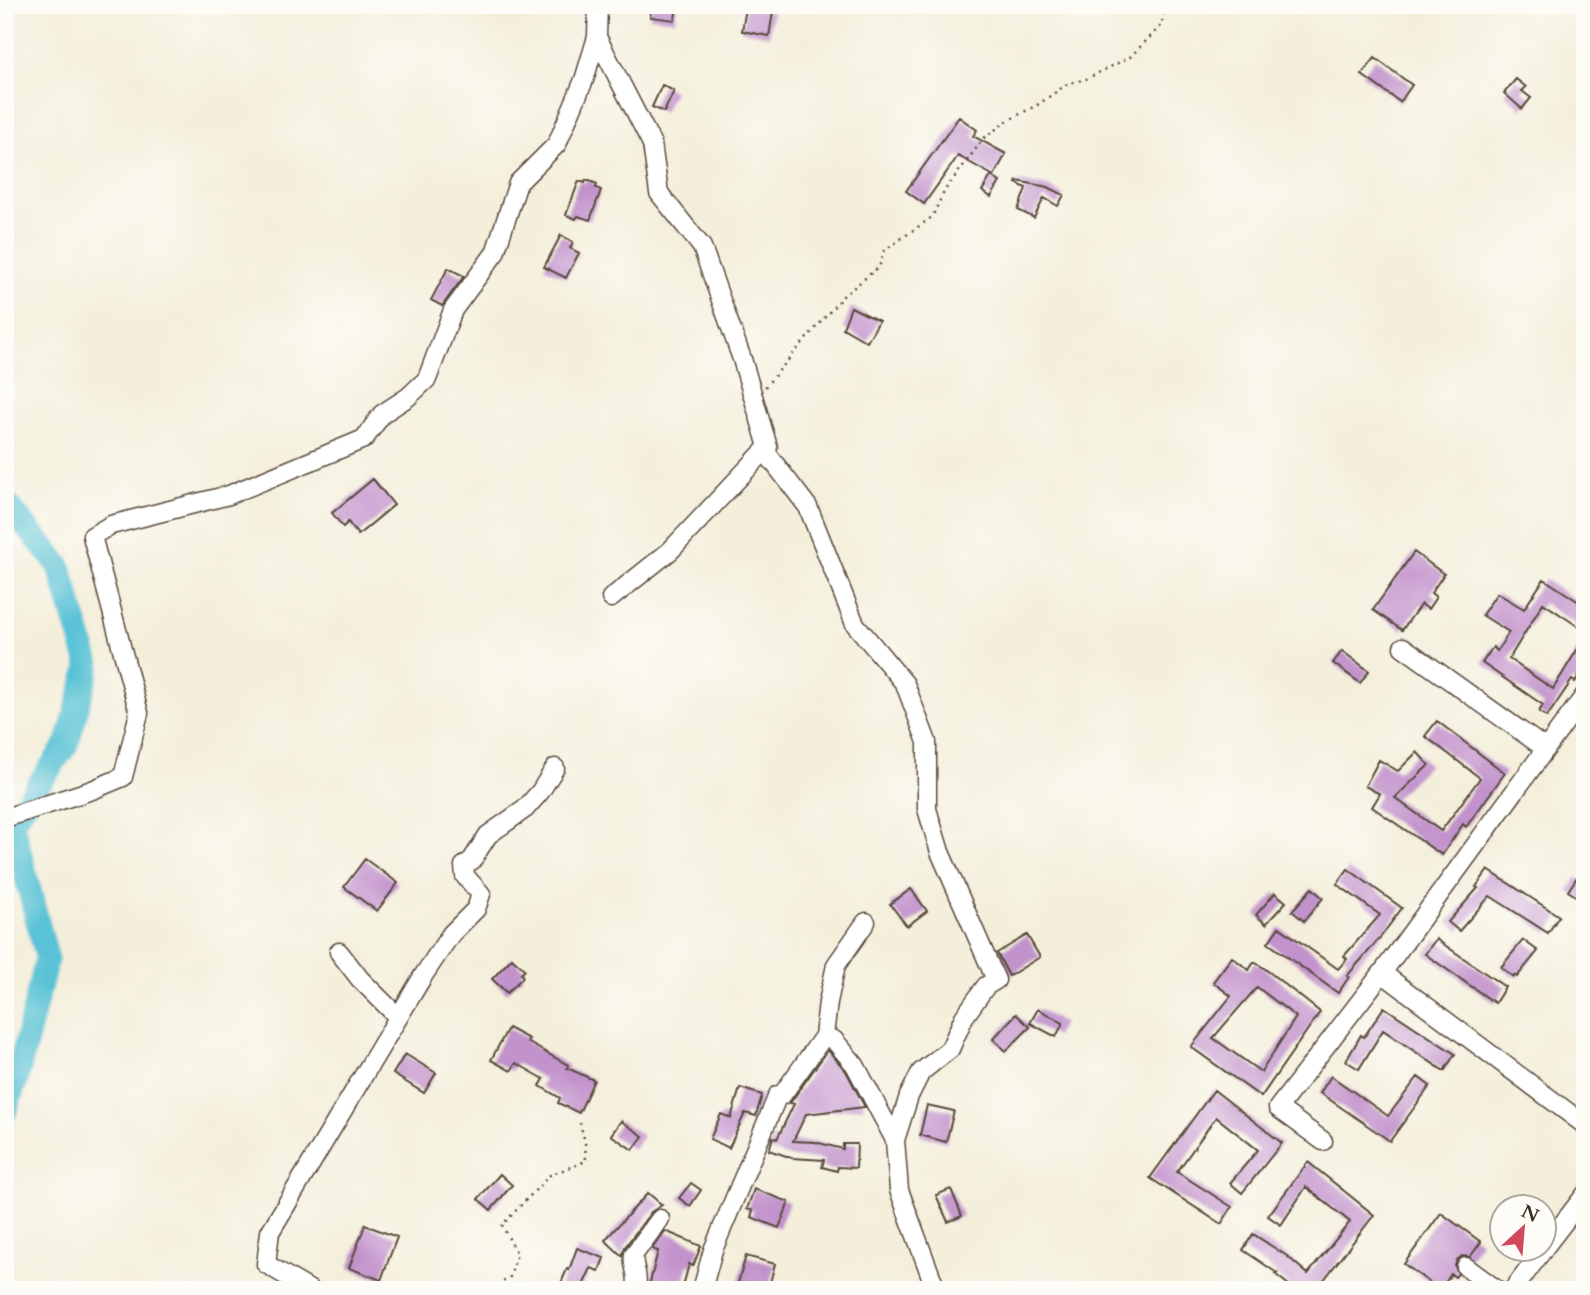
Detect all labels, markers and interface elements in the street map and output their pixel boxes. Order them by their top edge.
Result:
north arrow [1488,1194,1558,1264]
text: N [1517,1198,1544,1229]

